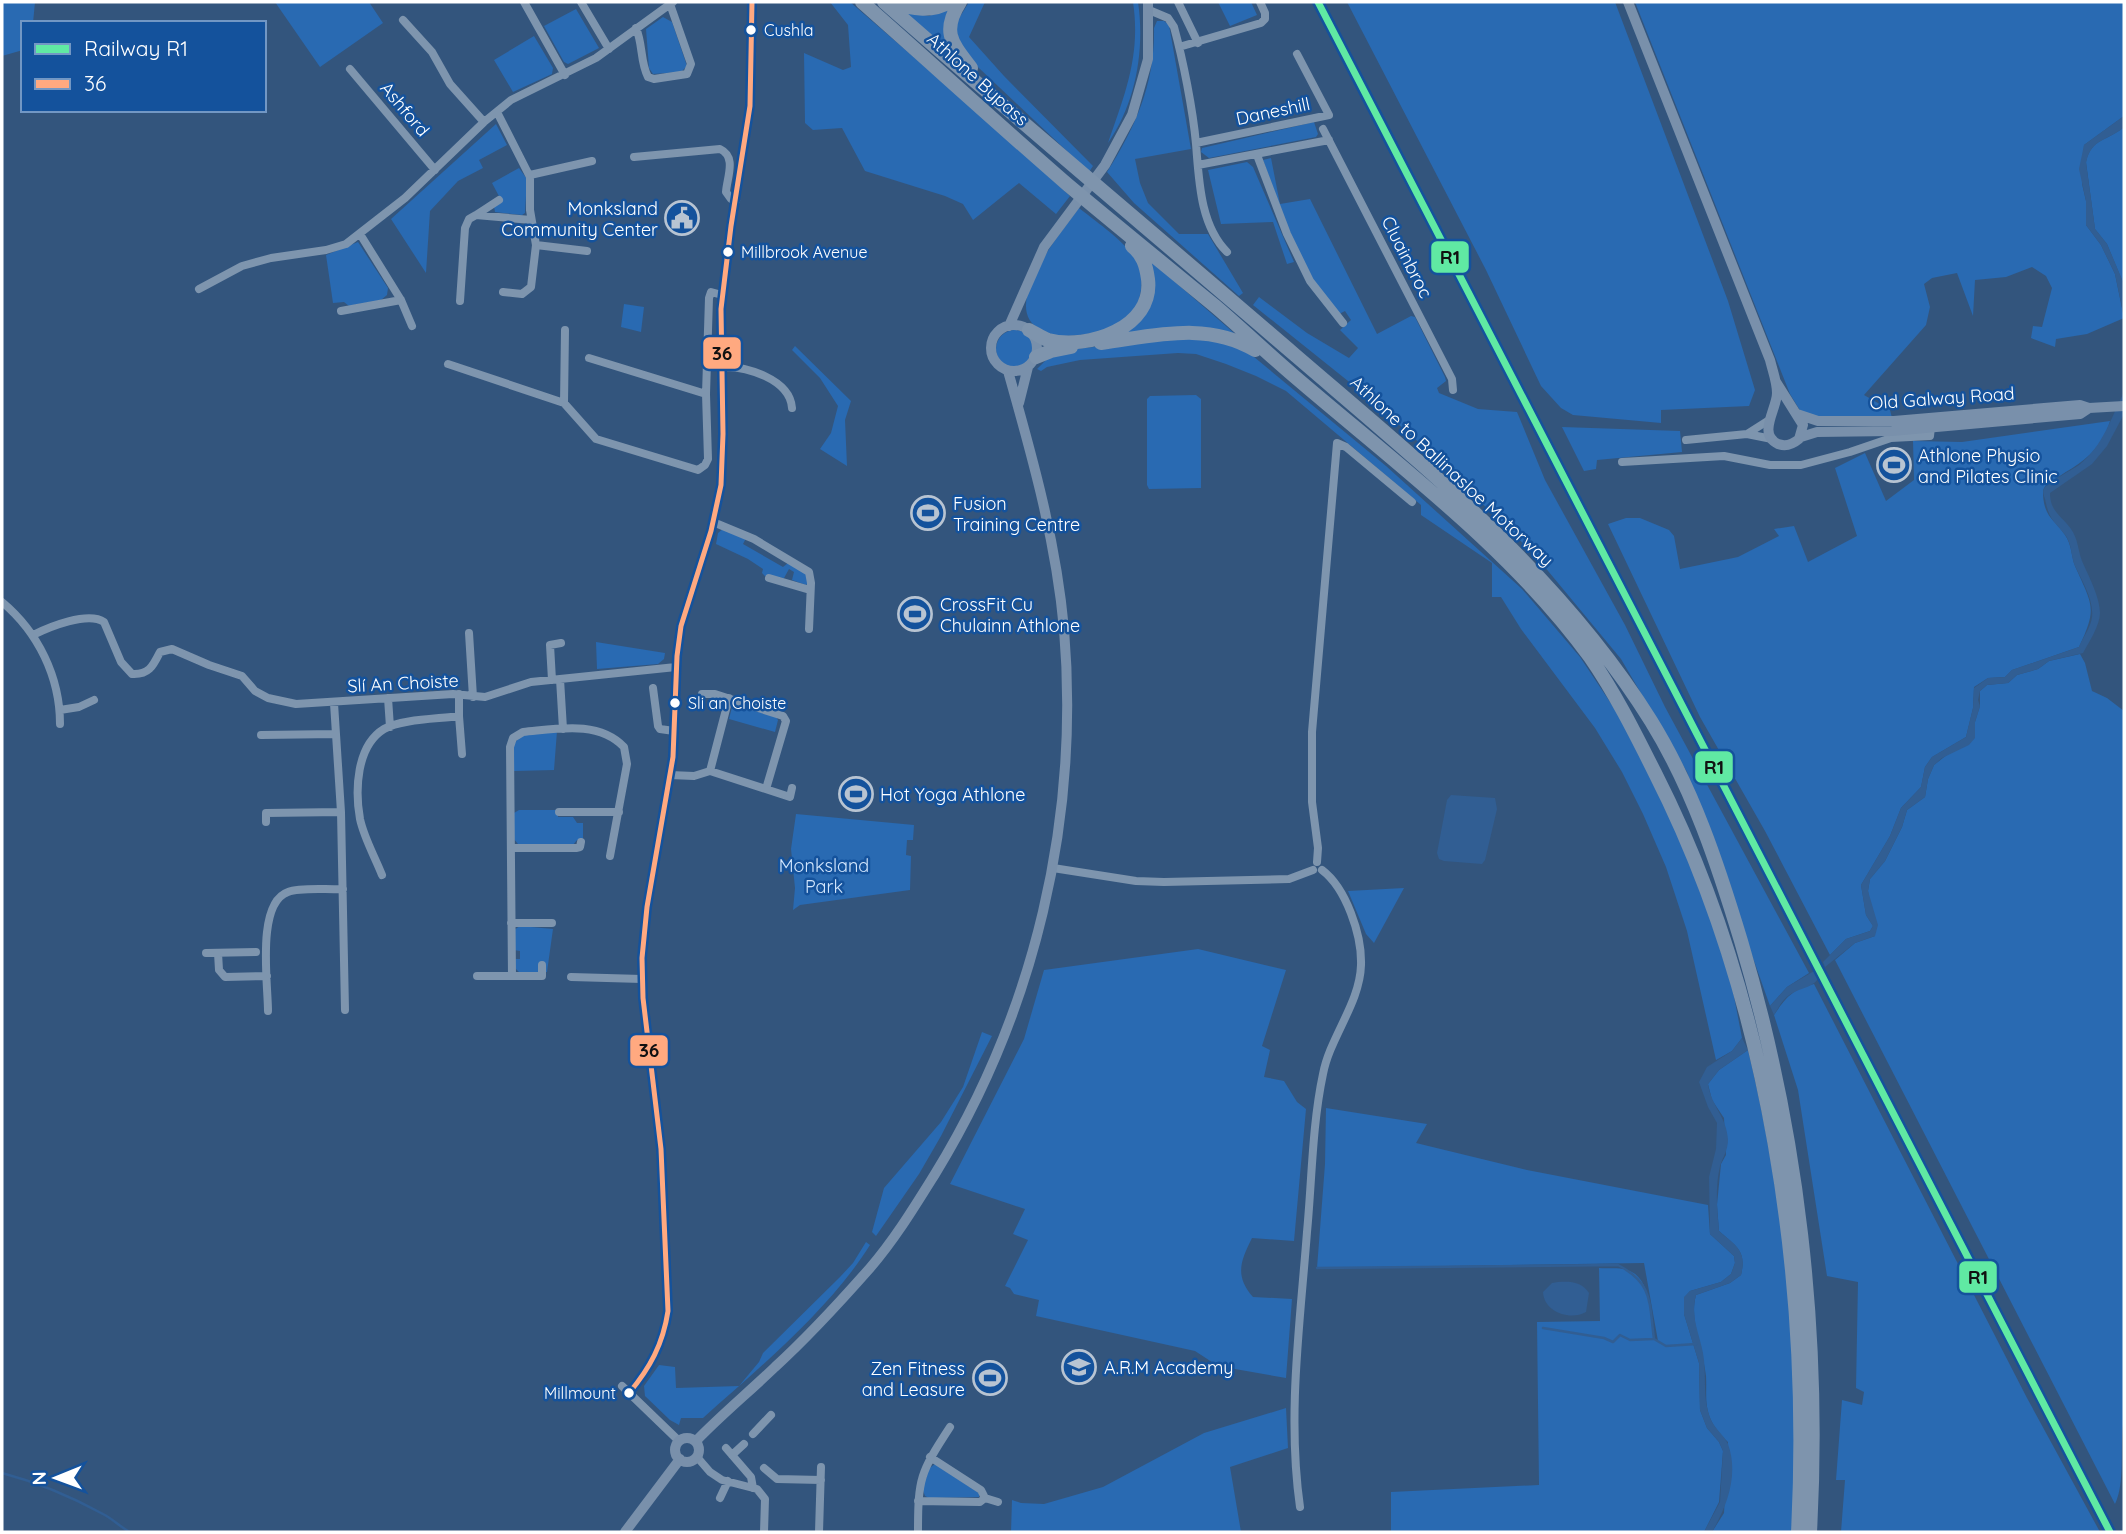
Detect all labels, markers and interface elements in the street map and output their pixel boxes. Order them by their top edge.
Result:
place label: Cushla [764,20,814,40]
legend [21,21,266,112]
marker: Cushla [744,23,758,37]
street label: Athlone Bypass [922,27,1034,131]
text: Railway R1 [84,35,188,61]
text: 36 [84,70,106,96]
street label: Ashford [375,77,435,141]
street label: Daneshill [1234,92,1312,130]
place label: Monksland Community Center [501,197,658,241]
public building icon: Monksland Community Center [663,199,701,237]
street label: Cluainbroc [1377,212,1437,302]
line badge: R1 [1430,240,1470,274]
place label: Millbrook Avenue [741,242,868,262]
marker: Millbrook Avenue [721,245,735,259]
text: R1 [1440,245,1460,269]
line badge: 36 [702,336,742,370]
text: 36 [712,341,732,365]
street label: Athlone to Ballinasloe Motorway [1346,371,1558,571]
street label: Old Galway Road [1869,381,2015,415]
place label: Athlone Physio and Pilates Clinic [1918,444,2058,488]
sports icon: Athlone Physio and Pilates Clinic [1875,446,1913,484]
place label: Fusion Training Centre [953,492,1080,536]
sports icon: Fusion Training Centre [909,494,947,532]
place label: CrossFit Cu Chulainn Athlone [940,593,1080,637]
sports icon: CrossFit Cu Chulainn Athlone [896,595,934,633]
street label: Slí An Choiste [347,669,459,697]
place label: Sli an Choiste [688,693,786,713]
marker: Sli an Choiste [668,696,682,710]
line badge: R1 [1694,750,1734,784]
text: R1 [1704,755,1724,779]
sports icon: Hot Yoga Athlone [837,775,875,813]
place label: Hot Yoga Athlone [880,783,1025,806]
park label: Monksland Park [779,854,869,898]
line badge: 36 [629,1034,669,1067]
text: 36 [639,1038,659,1062]
line badge: R1 [1958,1260,1998,1294]
text: R1 [1968,1265,1988,1289]
school or university icon: A.R.M Academy [1060,1348,1098,1386]
place label: A.R.M Academy [1104,1356,1234,1379]
place label: Zen Fitness and Leasure [862,1357,965,1401]
sports icon: Zen Fitness and Leasure [971,1359,1009,1397]
place label: Millmount [544,1383,616,1403]
marker: Millmount [622,1386,636,1400]
north arrow [21,1443,91,1513]
text: N [27,1471,51,1485]

